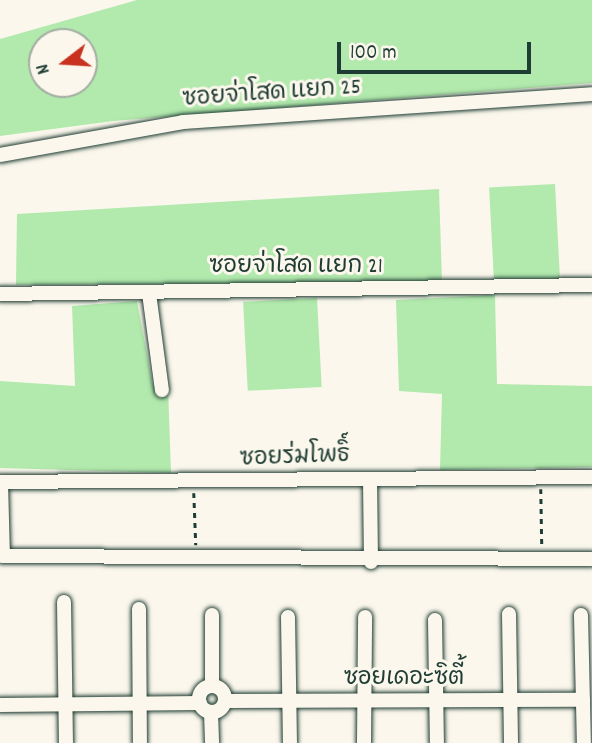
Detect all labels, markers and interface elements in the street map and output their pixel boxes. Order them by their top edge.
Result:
north arrow [28,28,98,98]
scale bar [340,28,534,72]
text: 100 m [350,39,397,69]
text: N [30,60,59,77]
street label: ซอยจ่าโสด แยก 25 [182,75,362,115]
street label: ซอยจ่าโสด แยก 21 [209,254,383,282]
street label: ซอยร่มโพธิ์ [239,443,351,475]
street label: ซอยเดอะซิตี้ [344,666,464,694]

